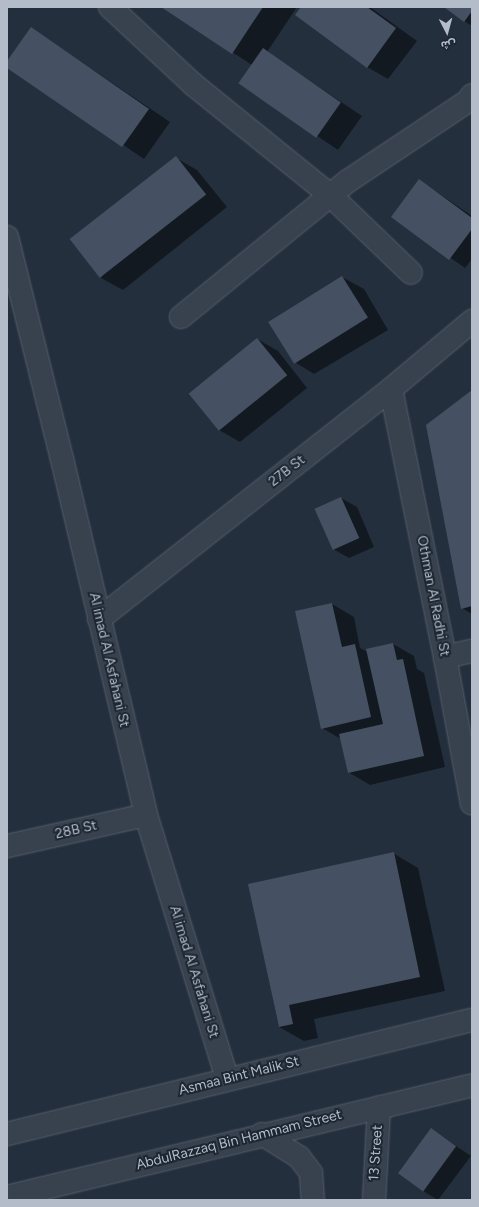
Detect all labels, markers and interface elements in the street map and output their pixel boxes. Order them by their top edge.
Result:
north arrow [427,12,467,52]
text: ش [440,37,456,52]
street label: 27B St [266,452,308,490]
street label: Othman Al Radhi St [413,534,453,658]
street label: Al imad Al Asfahani St [85,591,133,729]
street label: 28B St [53,817,99,843]
street label: Al imad Al Asfahani St [166,904,222,1040]
street label: Asmaa Bint Malik St [177,1053,301,1099]
street label: AbdulRazzaq Bin Hammam Street [134,1106,344,1174]
street label: 13 Street [366,1124,386,1182]

